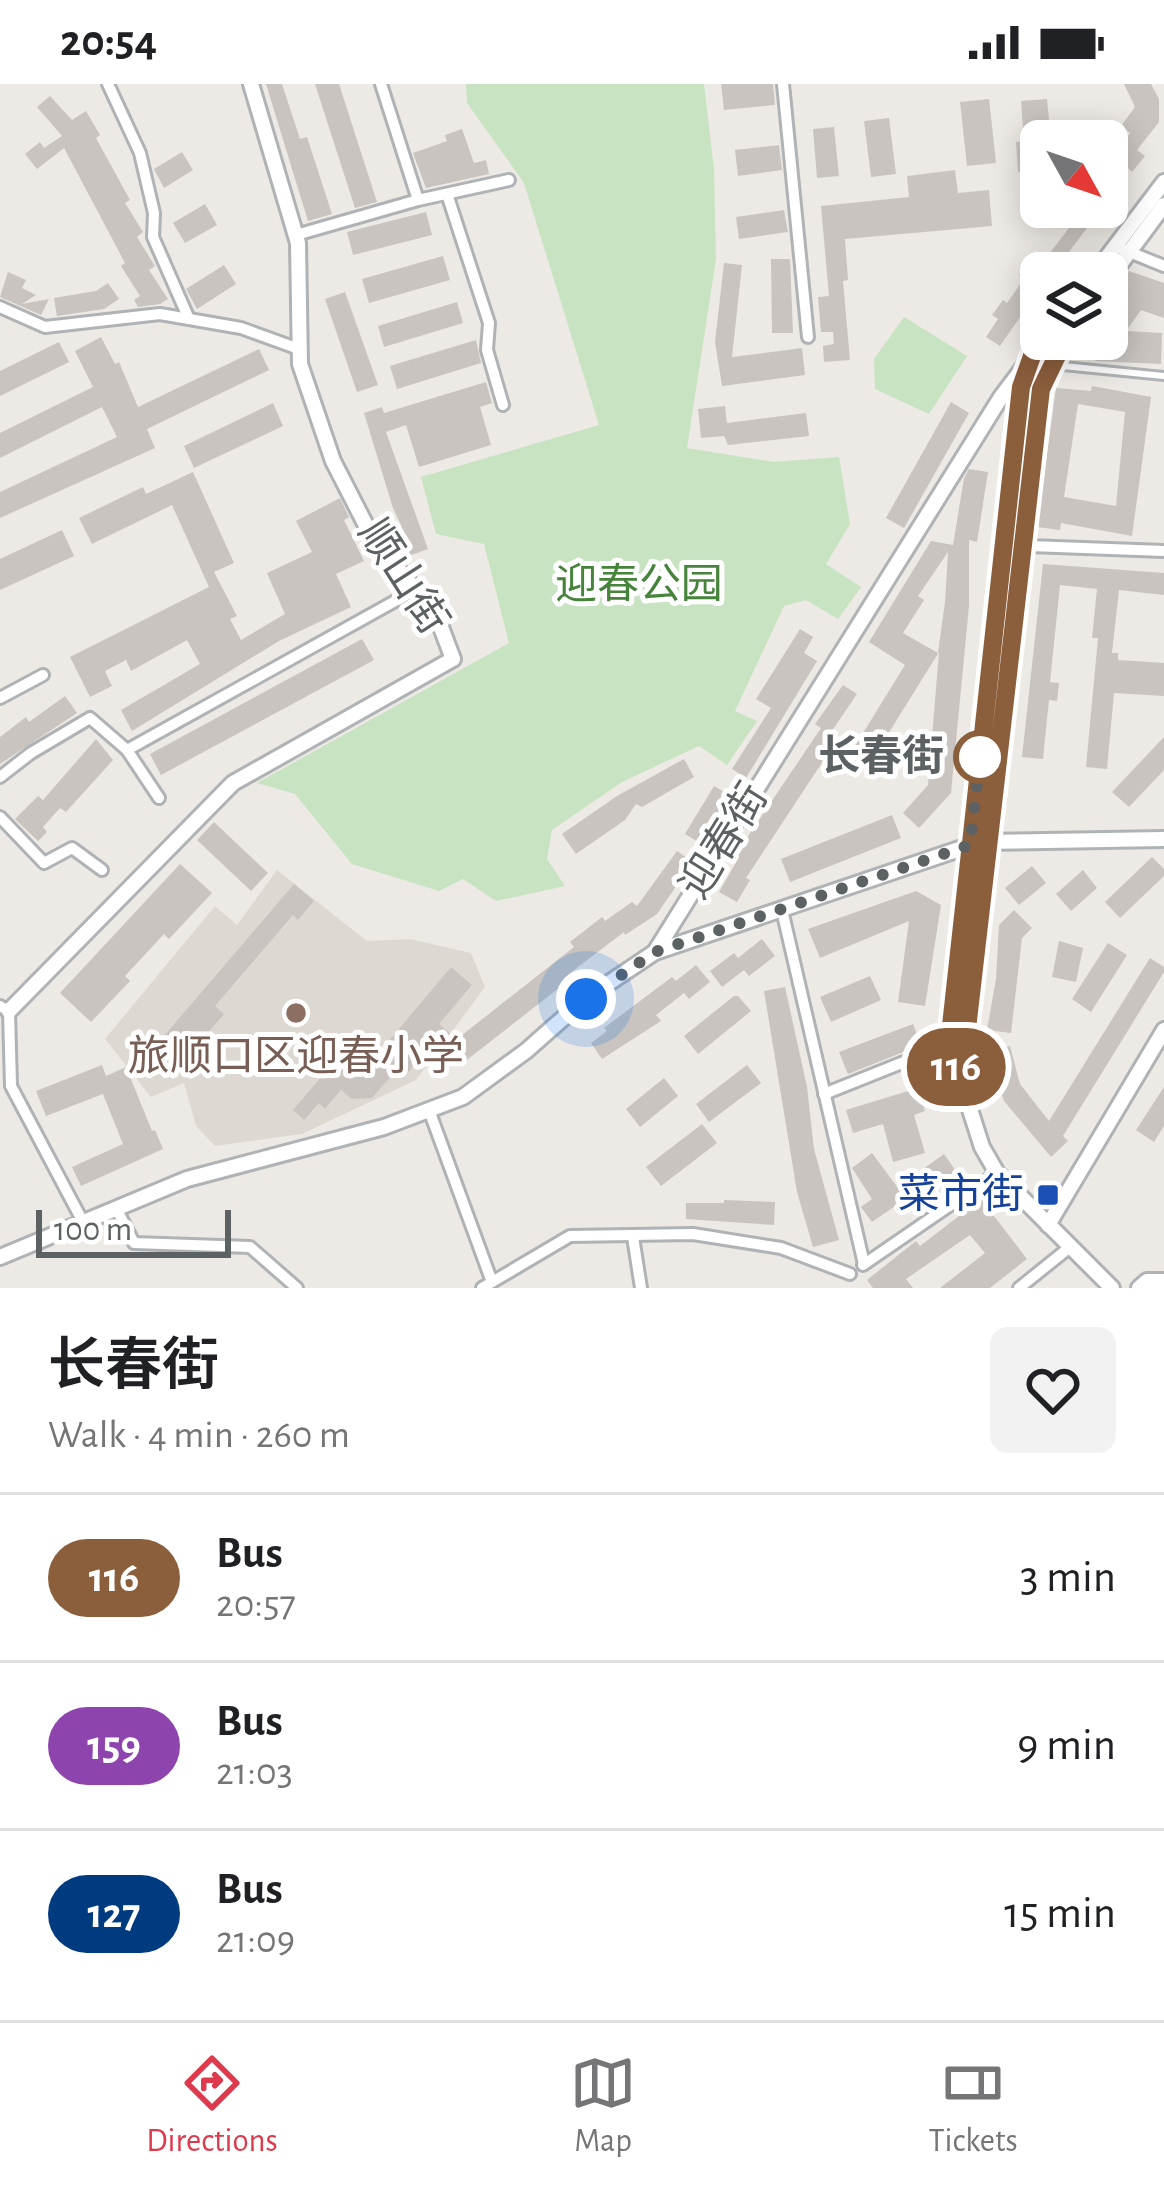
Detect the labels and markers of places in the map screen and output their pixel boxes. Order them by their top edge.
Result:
marker: 长春街 [955,732,1005,782]
place label: 长春街 [818,734,944,778]
marker: 旅顺口区迎春小学 [283,1000,309,1026]
place label: 旅顺口区迎春小学 [128,1034,464,1078]
place label: 菜市街 [898,1172,1024,1216]
marker: 菜市街 [1035,1182,1061,1208]

